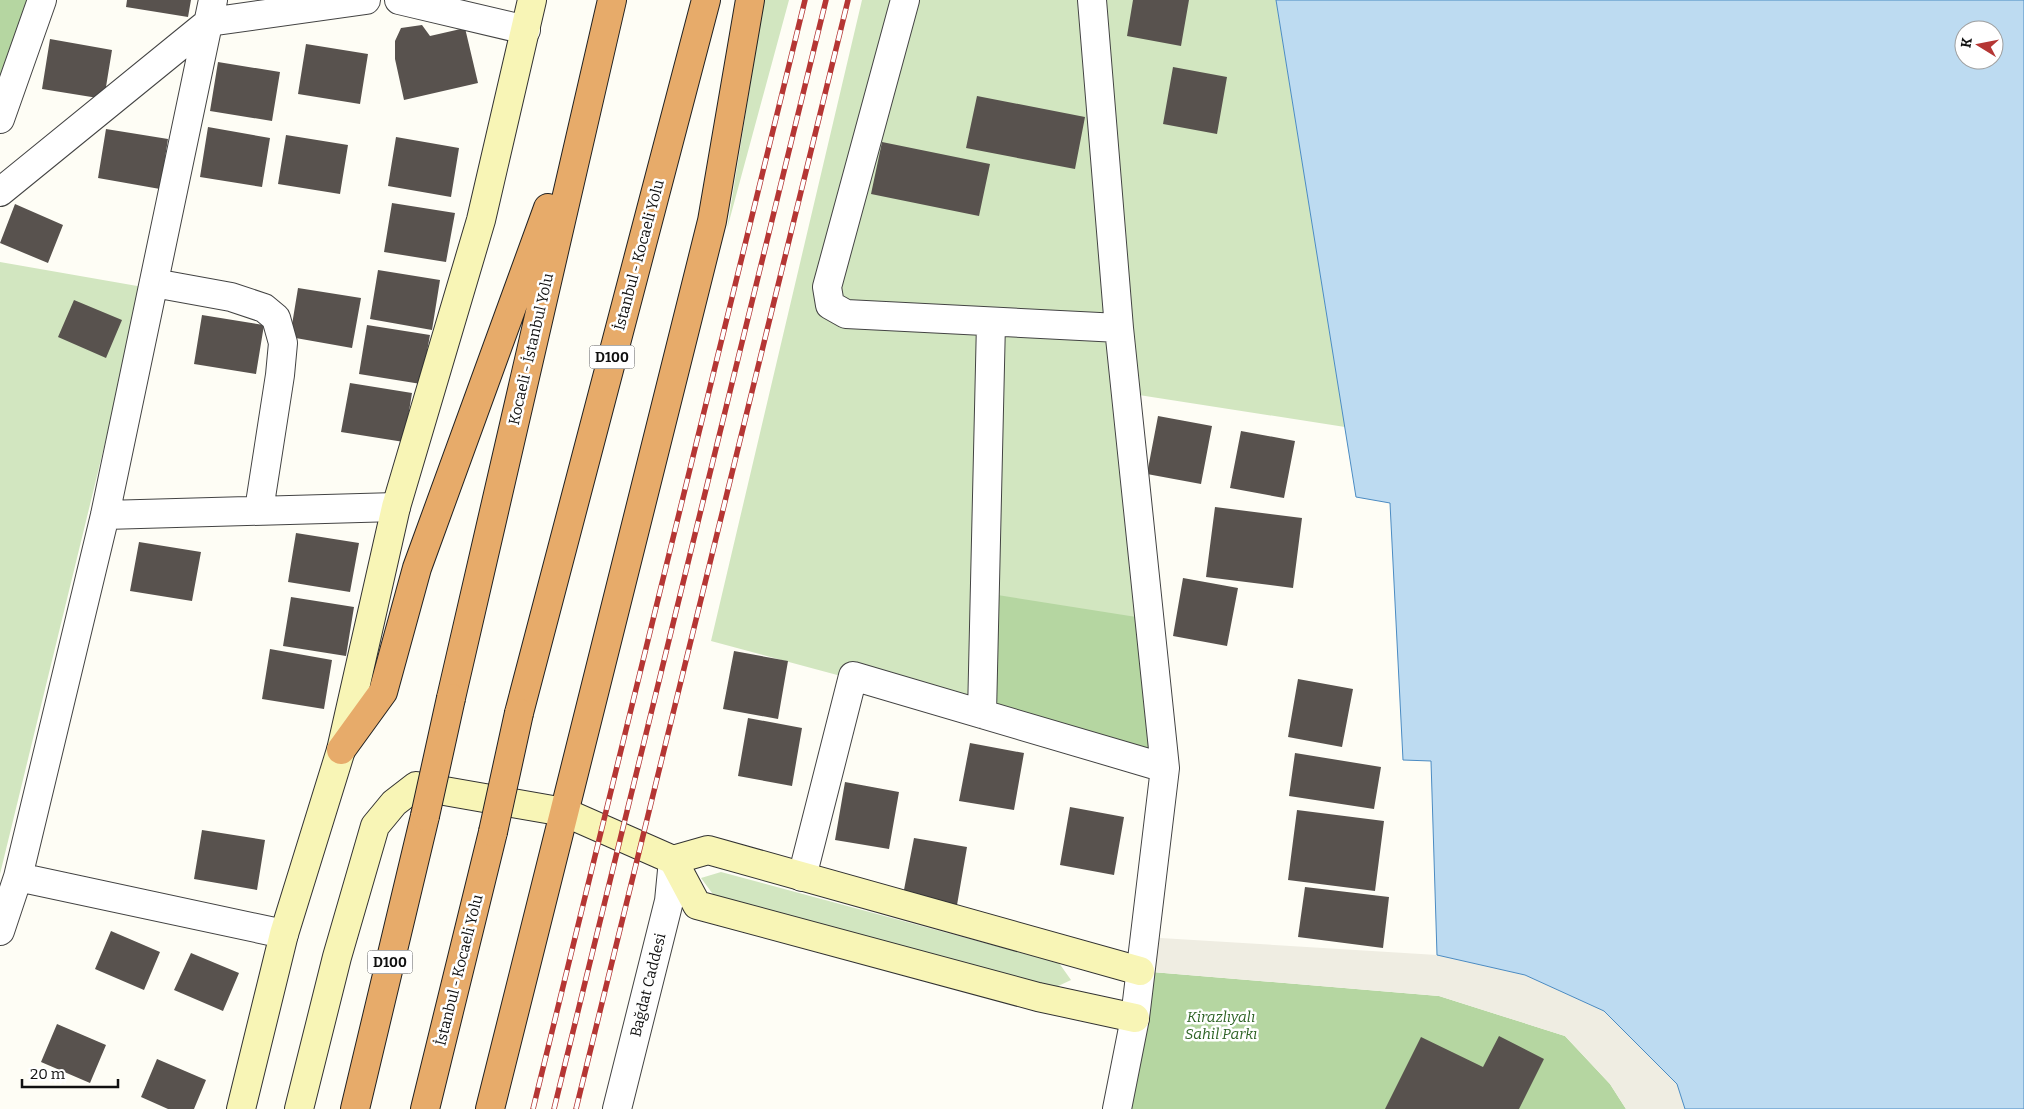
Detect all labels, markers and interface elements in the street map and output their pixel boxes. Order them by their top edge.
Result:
north arrow [1954,20,2004,70]
text: K [1957,36,1976,49]
street label: İstanbul - Kocaeli Yolu [610,178,668,332]
street label: Kocaeli - İstanbul Yolu [505,271,557,427]
road number: D100 [590,346,634,368]
street label: İstanbul - Kocaeli Yolu [431,892,487,1048]
street label: Bağdat Caddesi [626,931,670,1039]
road number: D100 [368,950,412,974]
park label: Kirazlıyalı Sahil Parkı [1185,1008,1257,1043]
scale bar [22,1056,119,1088]
text: 20 m [30,1065,66,1083]

